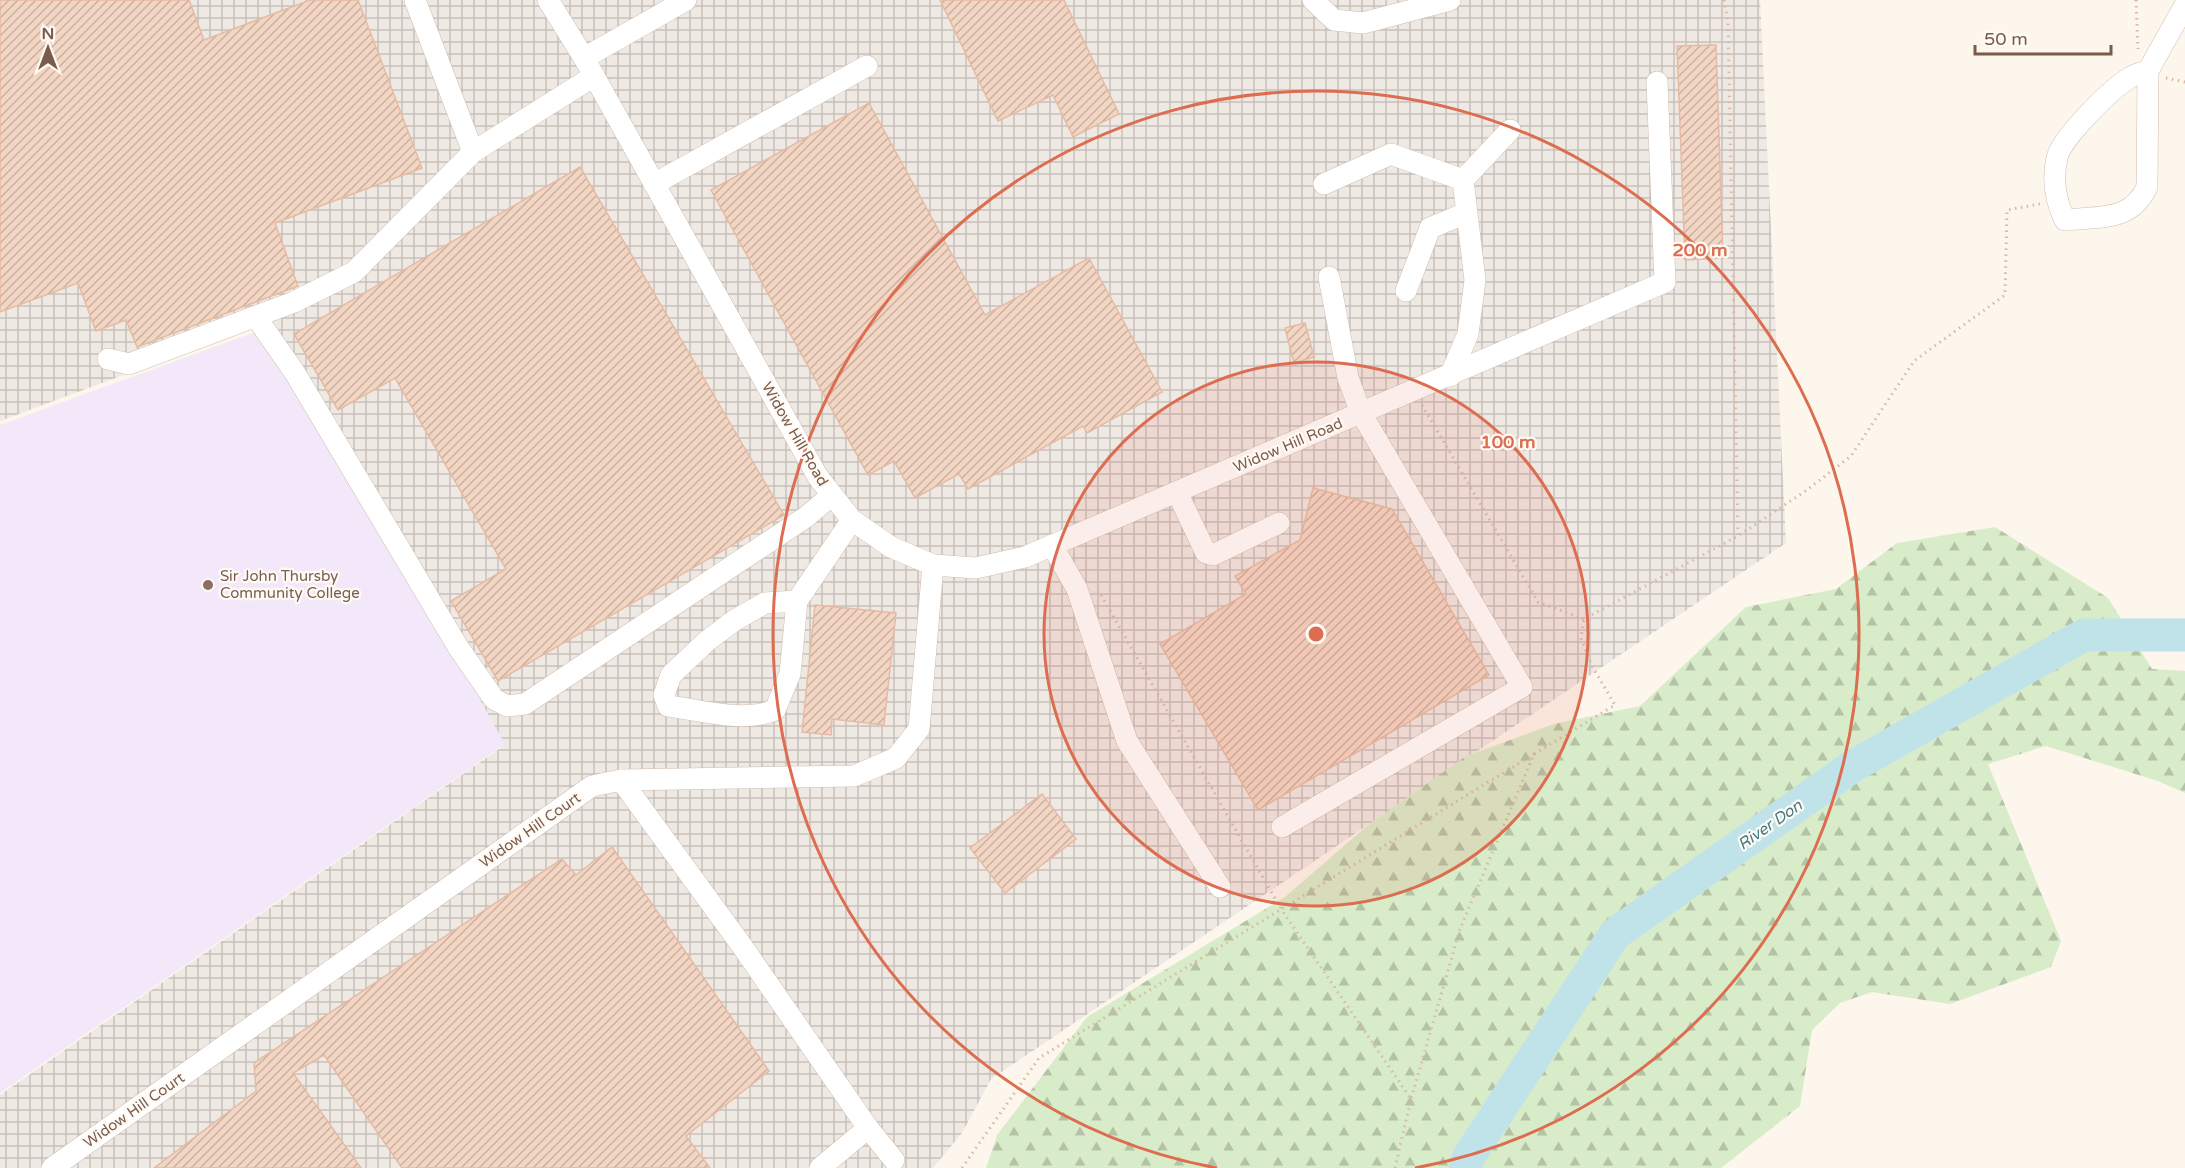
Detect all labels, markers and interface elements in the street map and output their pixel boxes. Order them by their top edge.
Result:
north arrow [18,18,78,78]
scale bar [1975,18,2112,56]
text: N [42,24,54,44]
text: 50 m [1984,28,2028,50]
text: 200 m [1672,239,1728,261]
street label: Widow Hill Road [758,379,832,489]
street label: Widow Hill Road [1231,414,1345,476]
text: 100 m [1480,431,1536,453]
place label: Sir John Thursby Community College [220,567,360,602]
marker: Sir John Thursby Community College [201,578,215,592]
centre of rings [1306,624,1326,644]
street label: Widow Hill Court [476,788,584,872]
water label: River Don [1734,795,1807,854]
street label: Widow Hill Court [80,1068,188,1152]

